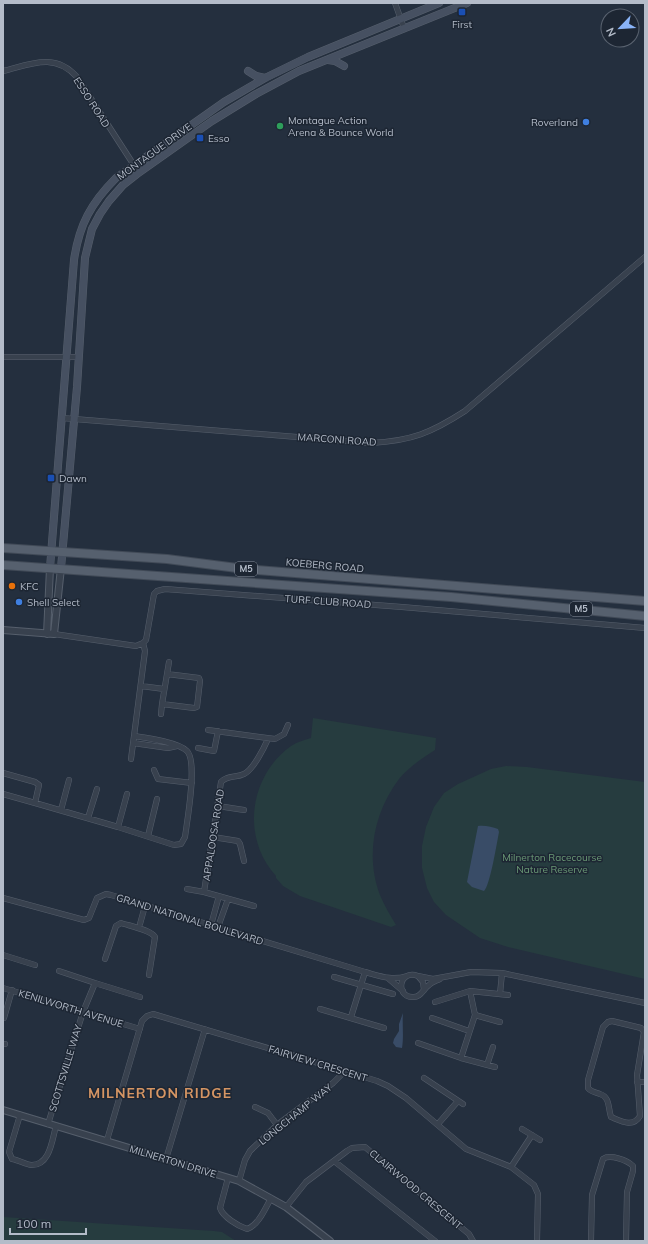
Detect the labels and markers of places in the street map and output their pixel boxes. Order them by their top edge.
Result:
marker: First [457,7,467,17]
place label: First [452,18,472,31]
place label: Montague Action Arena & Bounce World [288,114,393,139]
place label: Roverland [531,116,578,129]
marker: Roverland [581,117,591,127]
marker: Montague Action Arena & Bounce World [275,121,285,131]
place label: Esso [208,132,230,145]
marker: Esso [195,133,205,143]
place label: Dawn [59,472,87,485]
marker: Dawn [46,473,56,483]
place label: KFC [20,580,39,593]
marker: KFC [7,581,17,591]
place label: Shell Select [27,596,80,609]
marker: Shell Select [14,597,24,607]

